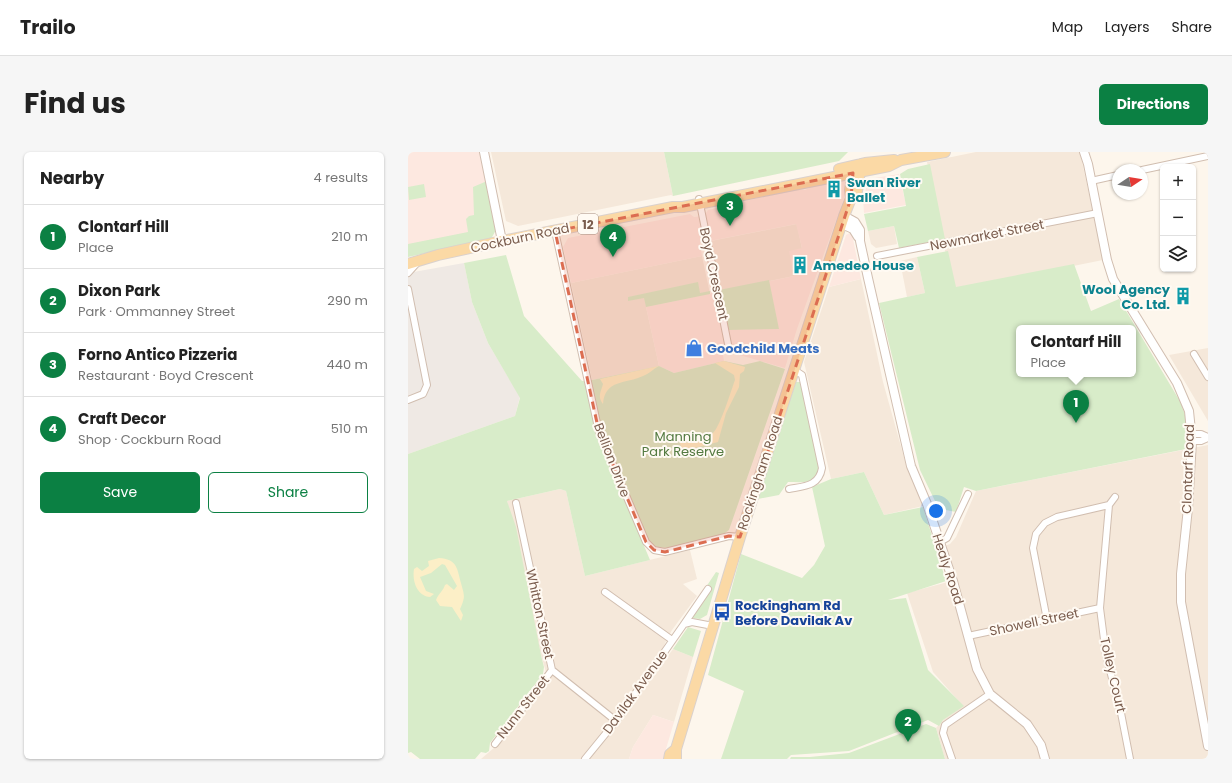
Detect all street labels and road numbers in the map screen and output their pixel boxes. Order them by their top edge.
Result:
road number: 12 [578,214,598,234]
street label: Newmarket Street [928,215,1046,255]
street label: Cockburn Road [469,218,571,258]
street label: Boyd Crescent [695,226,733,323]
street label: Rockingham Road [733,414,787,532]
street label: Bellion Drive [589,420,635,500]
street label: Clontarf Road [1177,424,1199,514]
street label: Healy Road [928,531,968,607]
street label: Whitton Street [521,567,559,661]
street label: Showell Street [988,603,1081,641]
street label: Tolley Court [1095,635,1131,715]
street label: Davilak Avenue [598,646,672,738]
street label: Nunn Street [492,671,554,743]

